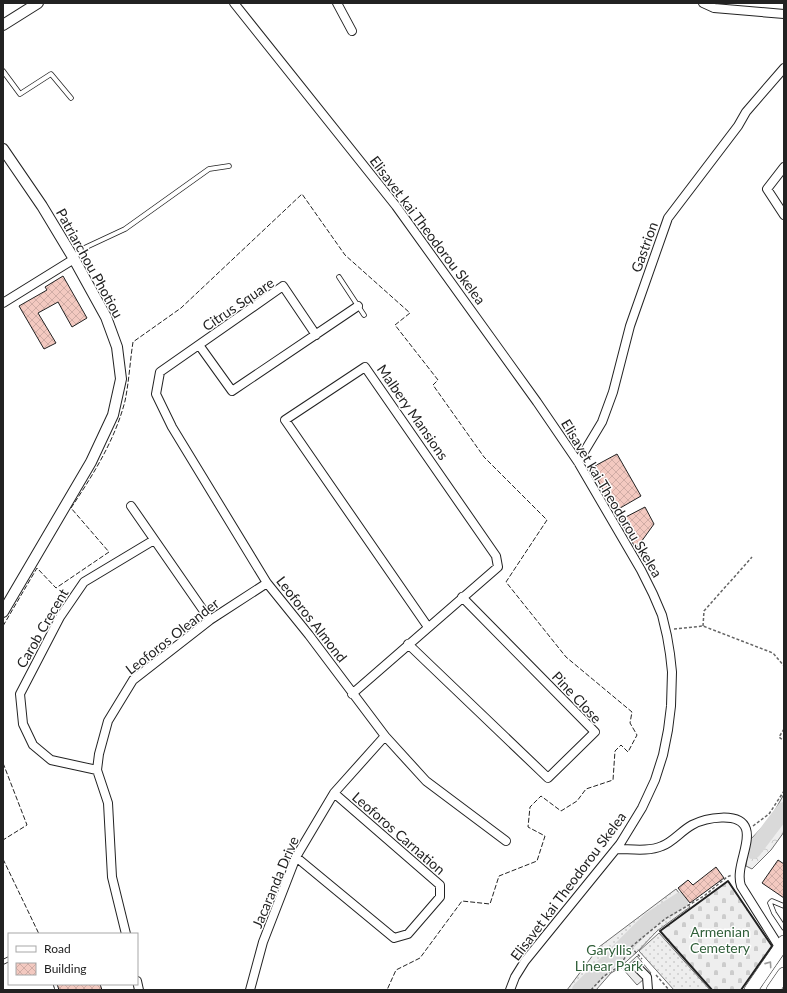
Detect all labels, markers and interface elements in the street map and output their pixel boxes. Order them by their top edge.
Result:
street label: Elisavet kai Theodorou Skelea [367,152,489,308]
street label: Patriarchou Photiou [53,205,127,321]
street label: Gastrion [627,219,661,275]
street label: Citrus Square [199,274,277,334]
street label: Malbery Mansions [374,361,452,463]
street label: Elisavet kai Theodorou Skelea [558,416,666,580]
street label: Leoforos Almond [273,573,351,665]
street label: Carob Crecent [12,585,72,671]
street label: Leoforos Oleander [122,594,222,678]
street label: Pine Close [549,668,605,726]
street label: Leoforos Carnation [349,788,449,878]
street label: Elisavet kai Theodorou Skelea [507,808,629,964]
street label: Jacaranda Drive [248,834,302,930]
park label: Armenian Cemetery [690,923,751,956]
legend [8,933,138,985]
text: Road [44,941,71,956]
park label: Garyllis Linear Park [575,941,644,974]
text: Building [44,961,87,976]
one-way arrow [764,961,772,968]

